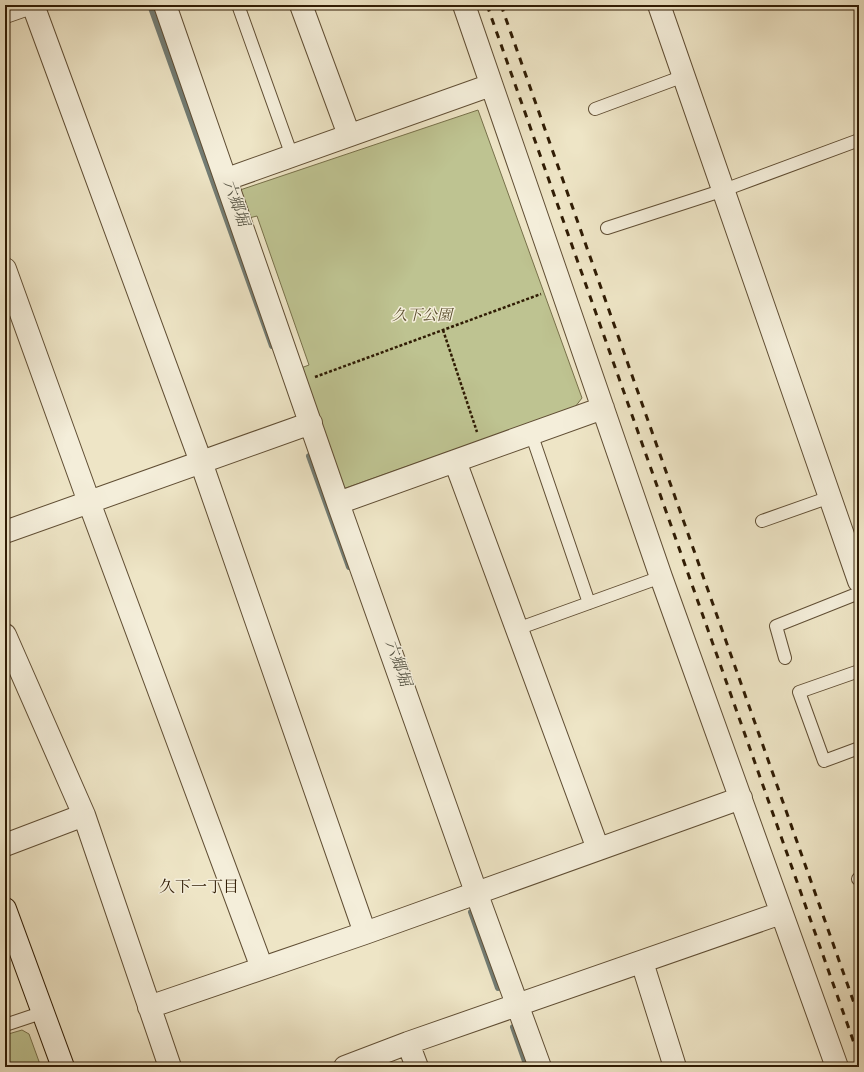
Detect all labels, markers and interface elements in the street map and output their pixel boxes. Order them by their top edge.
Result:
water label: 六郷堀 [219,177,254,231]
park label: 久下公園 [392,307,455,324]
water label: 六郷堀 [381,637,416,691]
district label: 久下一丁目 [159,878,239,896]

